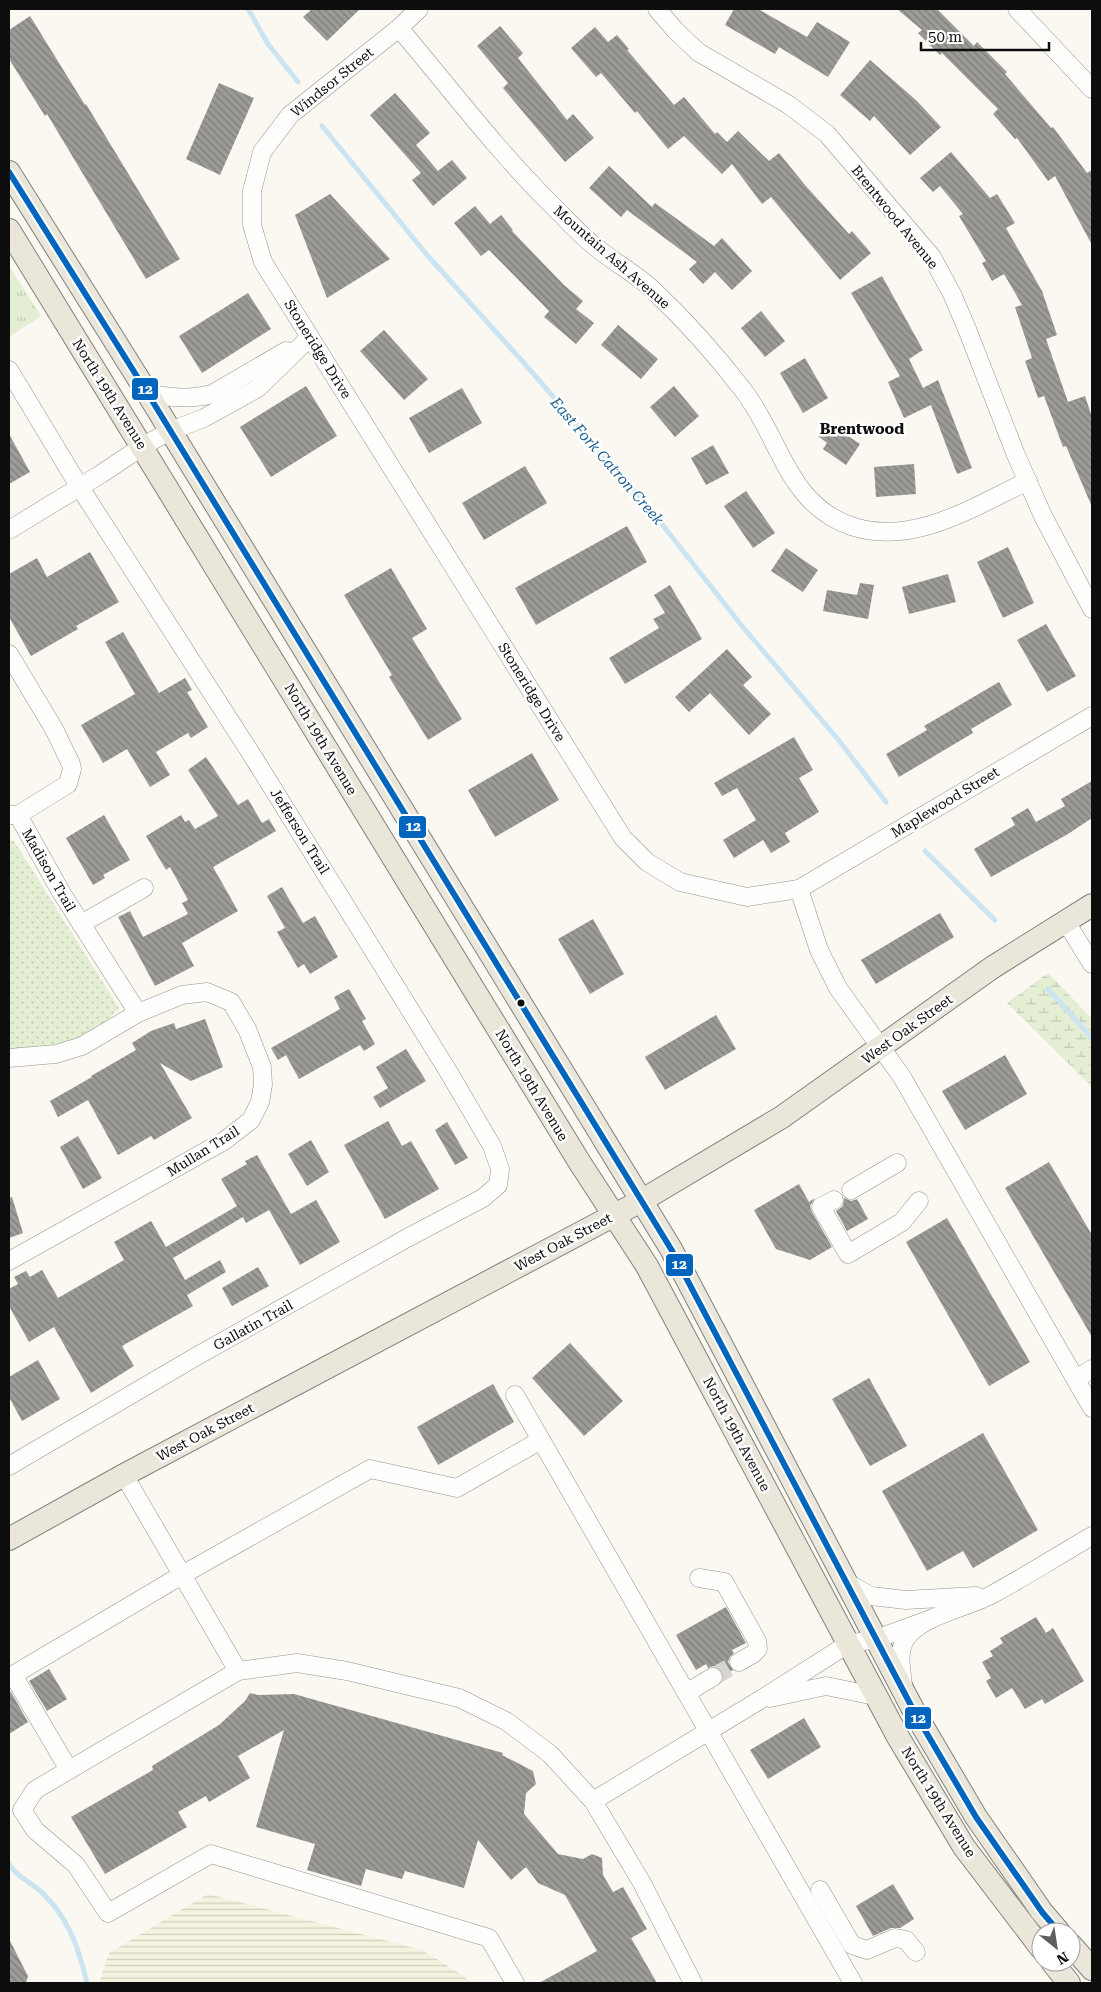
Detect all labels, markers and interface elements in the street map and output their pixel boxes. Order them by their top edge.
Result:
scale bar [921,20,1048,52]
text: 50 m [928,28,963,46]
street label: Windsor Street [288,44,376,120]
street label: Brentwood Avenue [848,162,942,272]
street label: Mountain Ash Avenue [551,202,674,312]
street label: Stoneridge Drive [281,297,355,402]
street label: North 19th Avenue [70,336,151,452]
line badge: 12 [131,377,159,401]
text: 12 [137,381,153,397]
water label: East Fork Catron Creek [546,393,668,529]
district label: Brentwood [820,420,904,438]
street label: Stoneridge Drive [495,640,569,745]
street label: North 19th Avenue [281,680,361,798]
street label: Maplewood Street [888,763,1002,841]
street label: Jefferson Trail [267,785,333,877]
line badge: 12 [398,815,427,839]
text: 12 [405,818,421,834]
street label: Madison Trail [19,826,80,915]
street label: West Oak Street [859,991,955,1067]
unlabelled marker [516,998,526,1008]
street label: North 19th Avenue [492,1026,572,1144]
street label: Mullan Trail [164,1122,243,1180]
street label: West Oak Street [512,1210,614,1274]
line badge: 12 [665,1253,694,1277]
text: 12 [671,1256,687,1272]
street label: Gallatin Trail [211,1296,296,1353]
street label: North 19th Avenue [700,1374,774,1494]
street label: West Oak Street [154,1400,256,1464]
line badge: 12 [904,1706,932,1730]
text: 12 [910,1710,926,1726]
street label: North 19th Avenue [899,1744,980,1860]
north arrow [1031,1922,1081,1972]
text: N [1054,1949,1071,1968]

